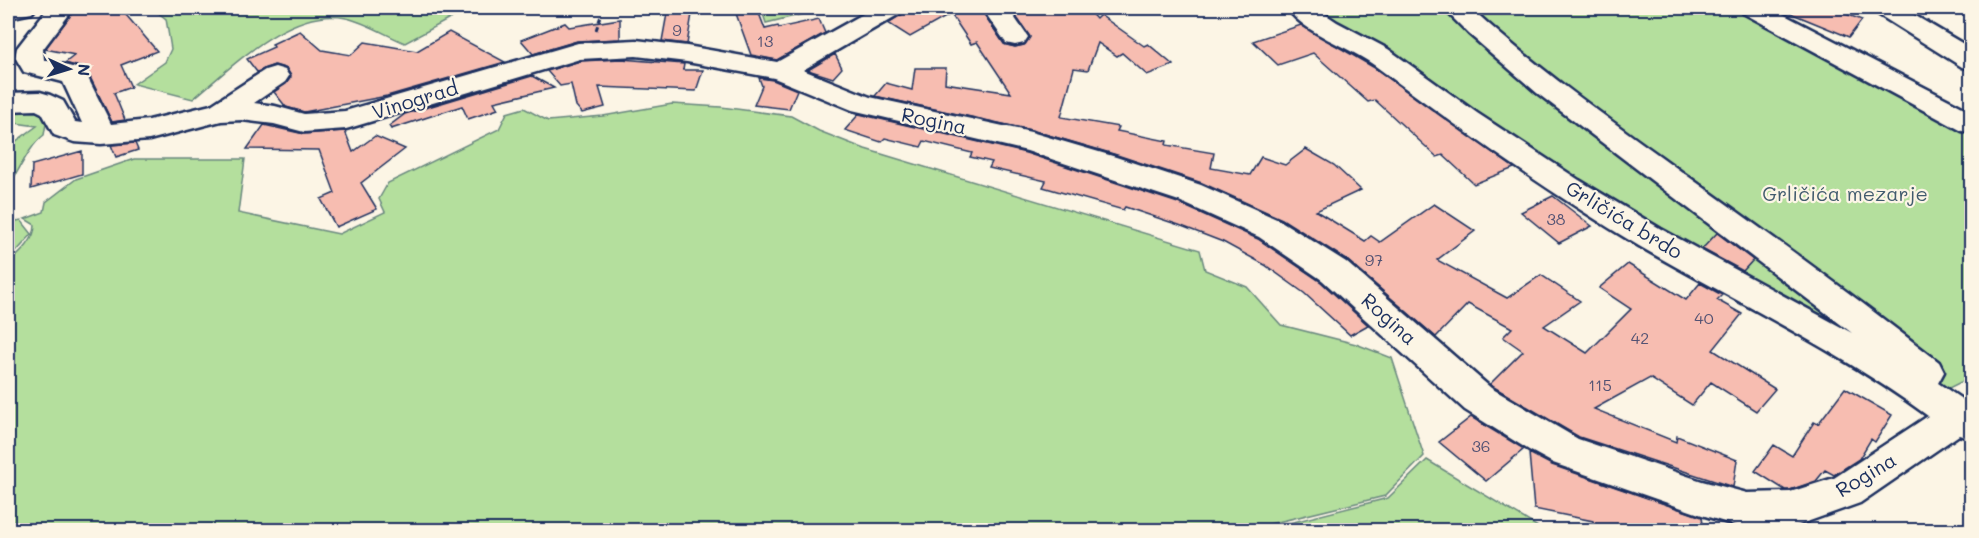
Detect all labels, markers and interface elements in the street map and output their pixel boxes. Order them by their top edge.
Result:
house number: 9 [672,19,682,40]
house number: 13 [757,30,773,51]
north arrow [39,39,99,99]
text: N [74,63,95,77]
street label: Vinograd [368,74,461,124]
street label: Rogina [899,100,969,140]
street label: Grličića brdo [1561,174,1688,264]
park label: Grličića mezarje [1762,180,1928,206]
house number: 38 [1546,208,1566,229]
house number: 97 [1365,249,1383,270]
street label: Rogina [1356,287,1423,350]
house number: 40 [1694,307,1714,328]
house number: 42 [1631,327,1649,348]
house number: 115 [1588,374,1612,395]
house number: 36 [1471,435,1491,456]
street label: Rogina [1831,446,1900,502]

